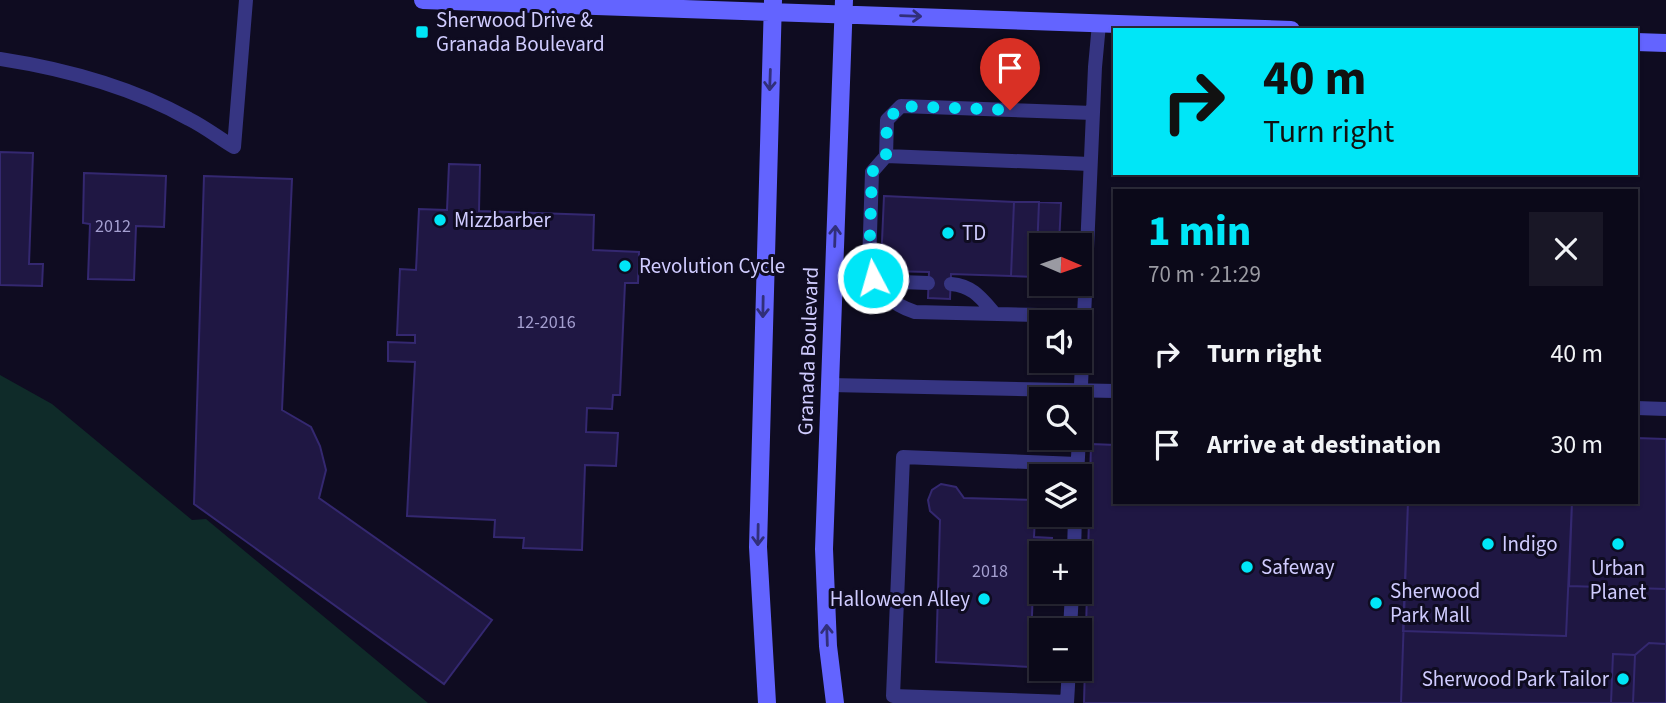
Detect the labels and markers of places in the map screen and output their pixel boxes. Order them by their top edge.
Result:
place label: Sherwood Drive & Granada Boulevard [436,5,605,59]
marker: Sherwood Drive & Granada Boulevard [414,24,430,40]
pin [980,38,1040,110]
place label: Mizzbarber [454,205,552,235]
marker: Mizzbarber [432,212,448,228]
place label: TD [962,218,986,248]
marker: TD [940,225,956,241]
place label: Revolution Cycle [639,251,785,281]
marker: Revolution Cycle [617,258,633,274]
place label: Indigo [1502,529,1558,559]
marker: Indigo [1480,536,1496,552]
marker: Urban Planet [1610,536,1626,552]
place label: Safeway [1261,552,1335,582]
place label: Urban Planet [1590,553,1646,607]
marker: Safeway [1239,559,1255,575]
place label: Sherwood Park Mall [1390,576,1480,630]
place label: Halloween Alley [830,584,970,614]
marker: Halloween Alley [976,591,992,607]
marker: Sherwood Park Mall [1368,595,1384,611]
place label: Sherwood Park Tailor [1422,664,1610,694]
marker: Sherwood Park Tailor [1615,671,1631,687]

